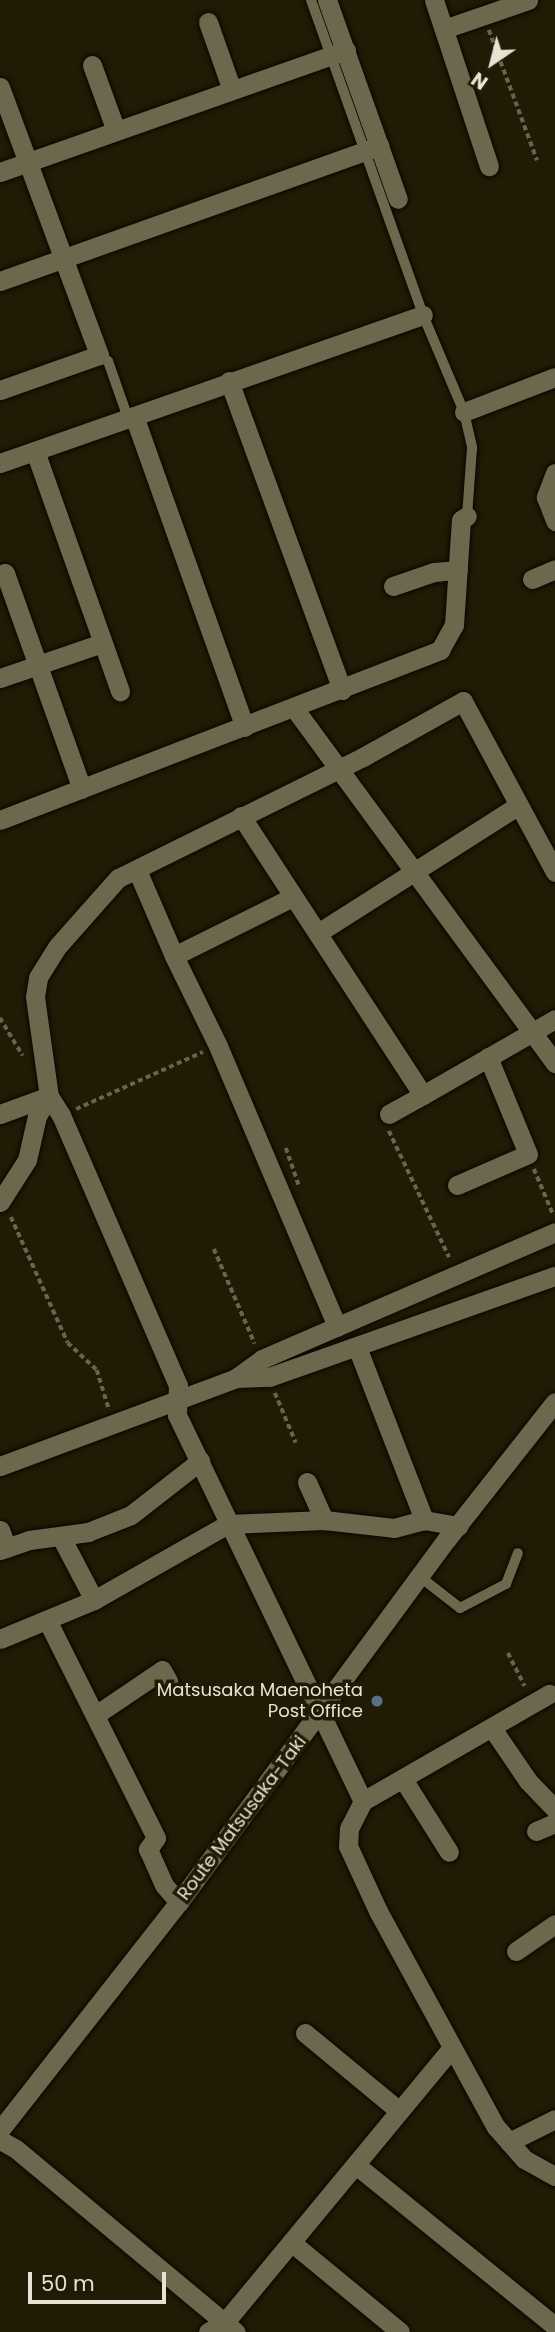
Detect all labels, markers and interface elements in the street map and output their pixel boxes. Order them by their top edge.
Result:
north arrow [457,28,527,98]
text: N [466,65,493,96]
place label: Matsusaka Maenoheta Post Office [157,1680,363,1722]
marker: Matsusaka Maenoheta Post Office [369,1693,385,1709]
street label: Route Matsusaka-Taki [173,1732,311,1904]
scale bar [32,2258,170,2302]
text: 50 m [41,2269,95,2298]

